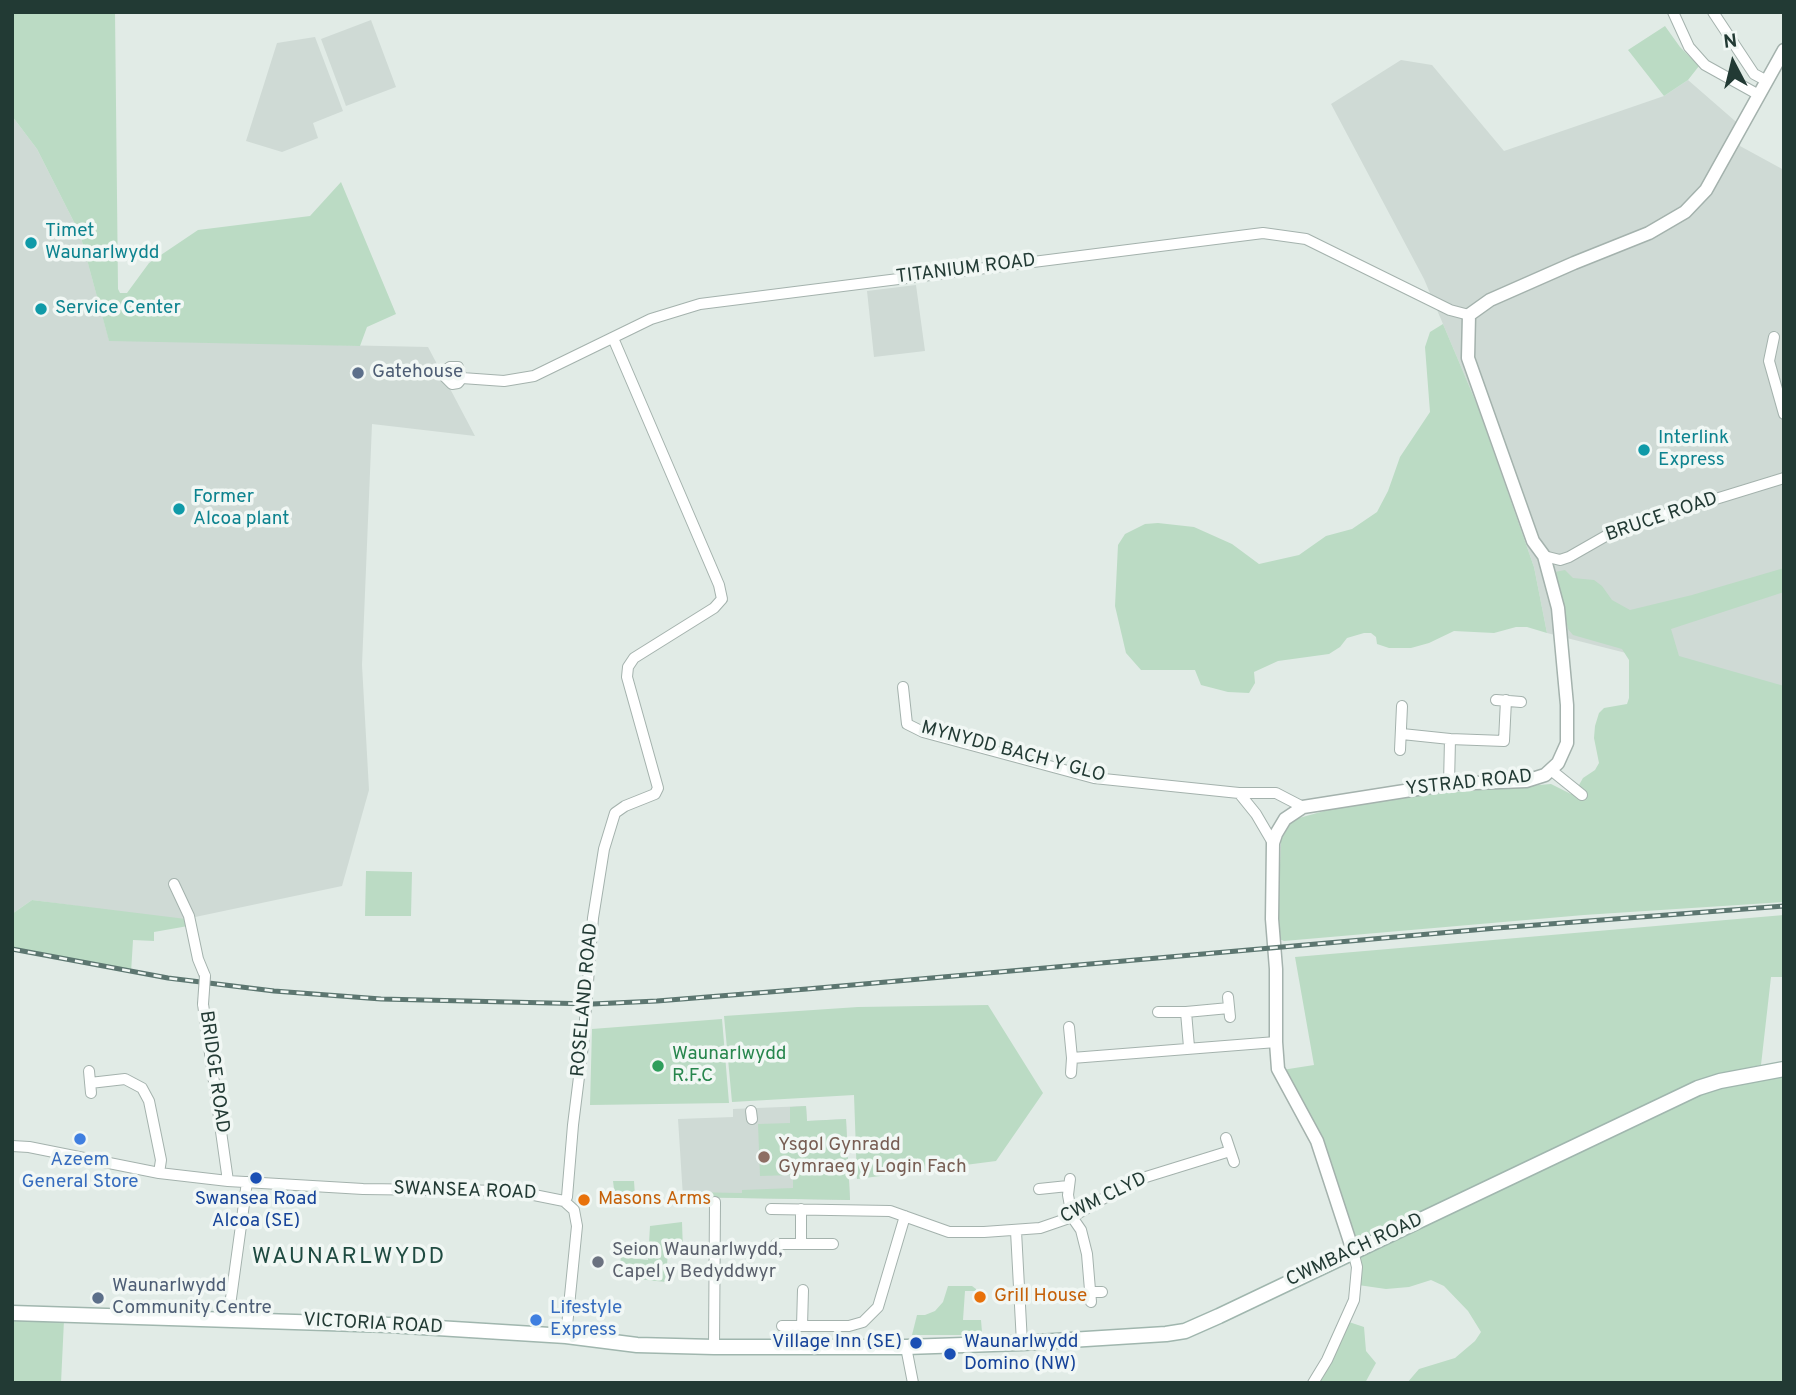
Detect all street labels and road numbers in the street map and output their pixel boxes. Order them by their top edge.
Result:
street label: TITANIUM ROAD [895,250,1037,290]
street label: BRUCE ROAD [1603,488,1721,548]
street label: MYNYDD BACH Y GLO [918,717,1108,789]
street label: YSTRAD ROAD [1405,766,1533,802]
street label: ROSELAND ROAD [568,922,604,1078]
street label: BRIDGE ROAD [193,1009,233,1135]
street label: CWM CLYD [1057,1168,1151,1230]
street label: SWANSEA ROAD [393,1178,537,1206]
street label: CWMBACH ROAD [1283,1209,1427,1293]
street label: VICTORIA ROAD [303,1310,443,1340]

